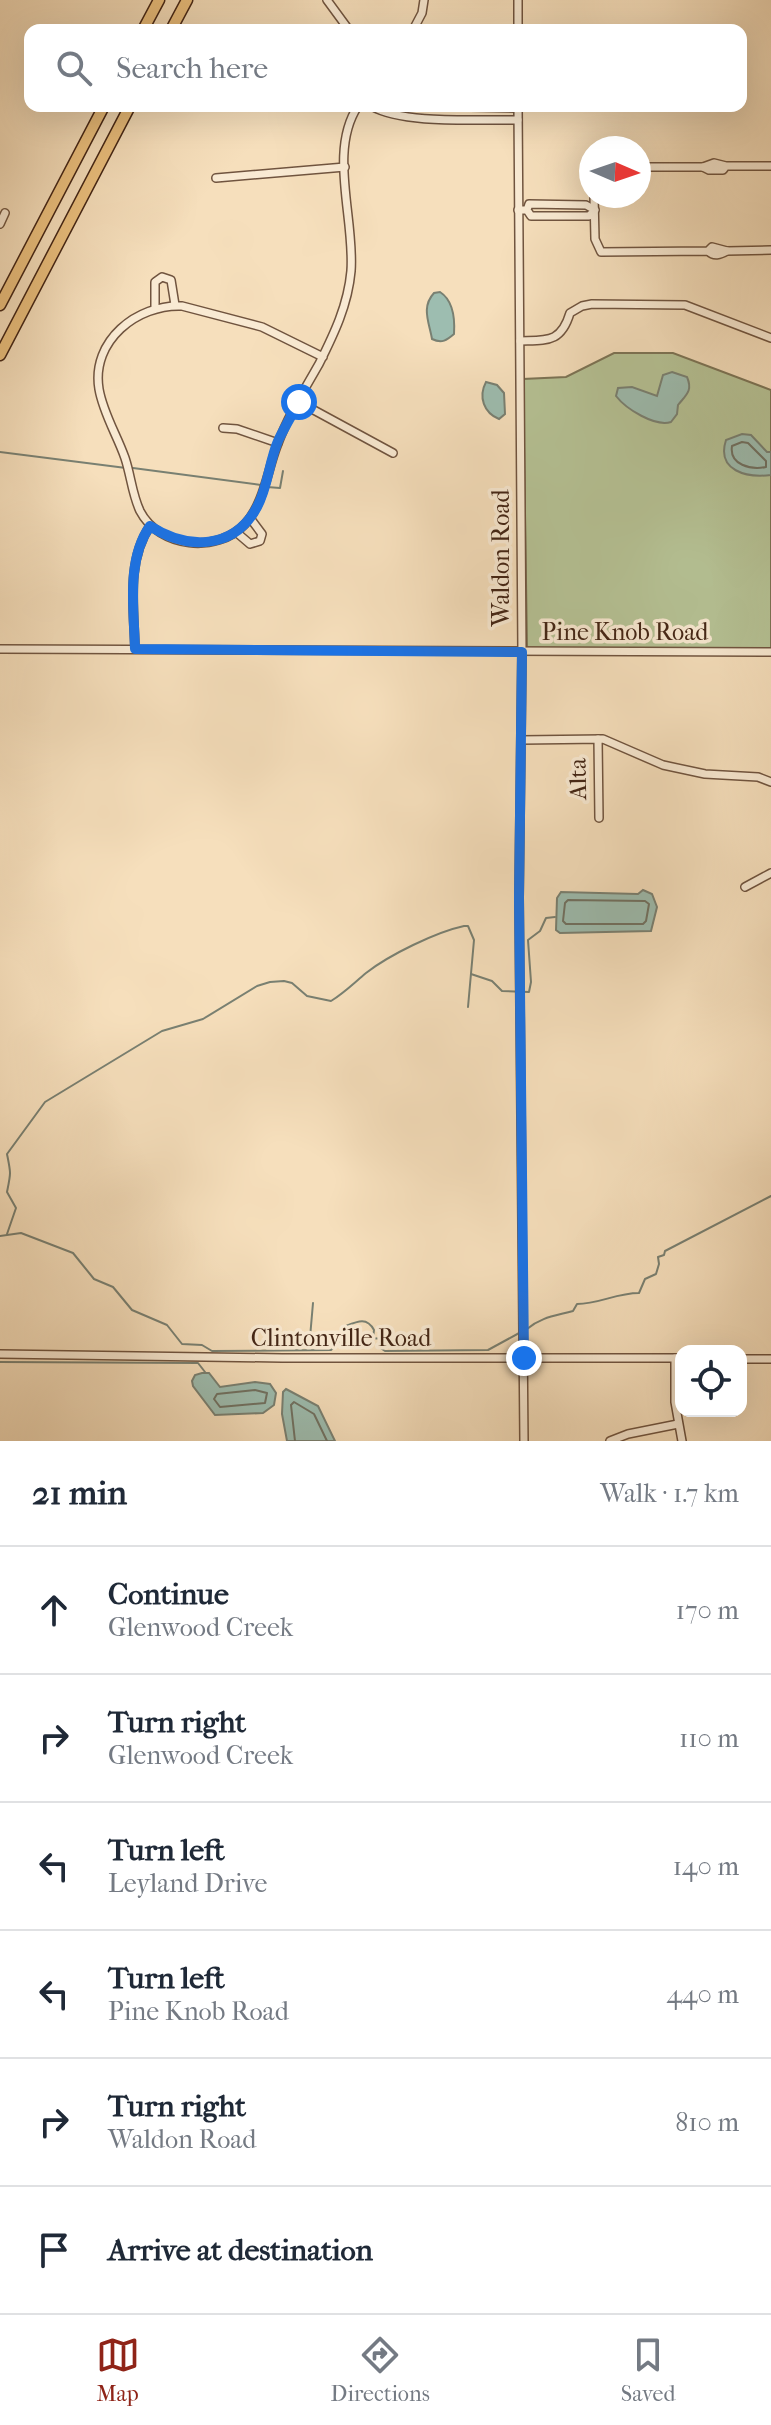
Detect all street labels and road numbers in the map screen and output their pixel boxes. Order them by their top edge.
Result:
street label: Waldon Road [487,489,515,628]
street label: Pine Knob Road [542,618,709,646]
street label: Alta [564,757,592,801]
street label: Clintonville Road [251,1324,432,1352]

